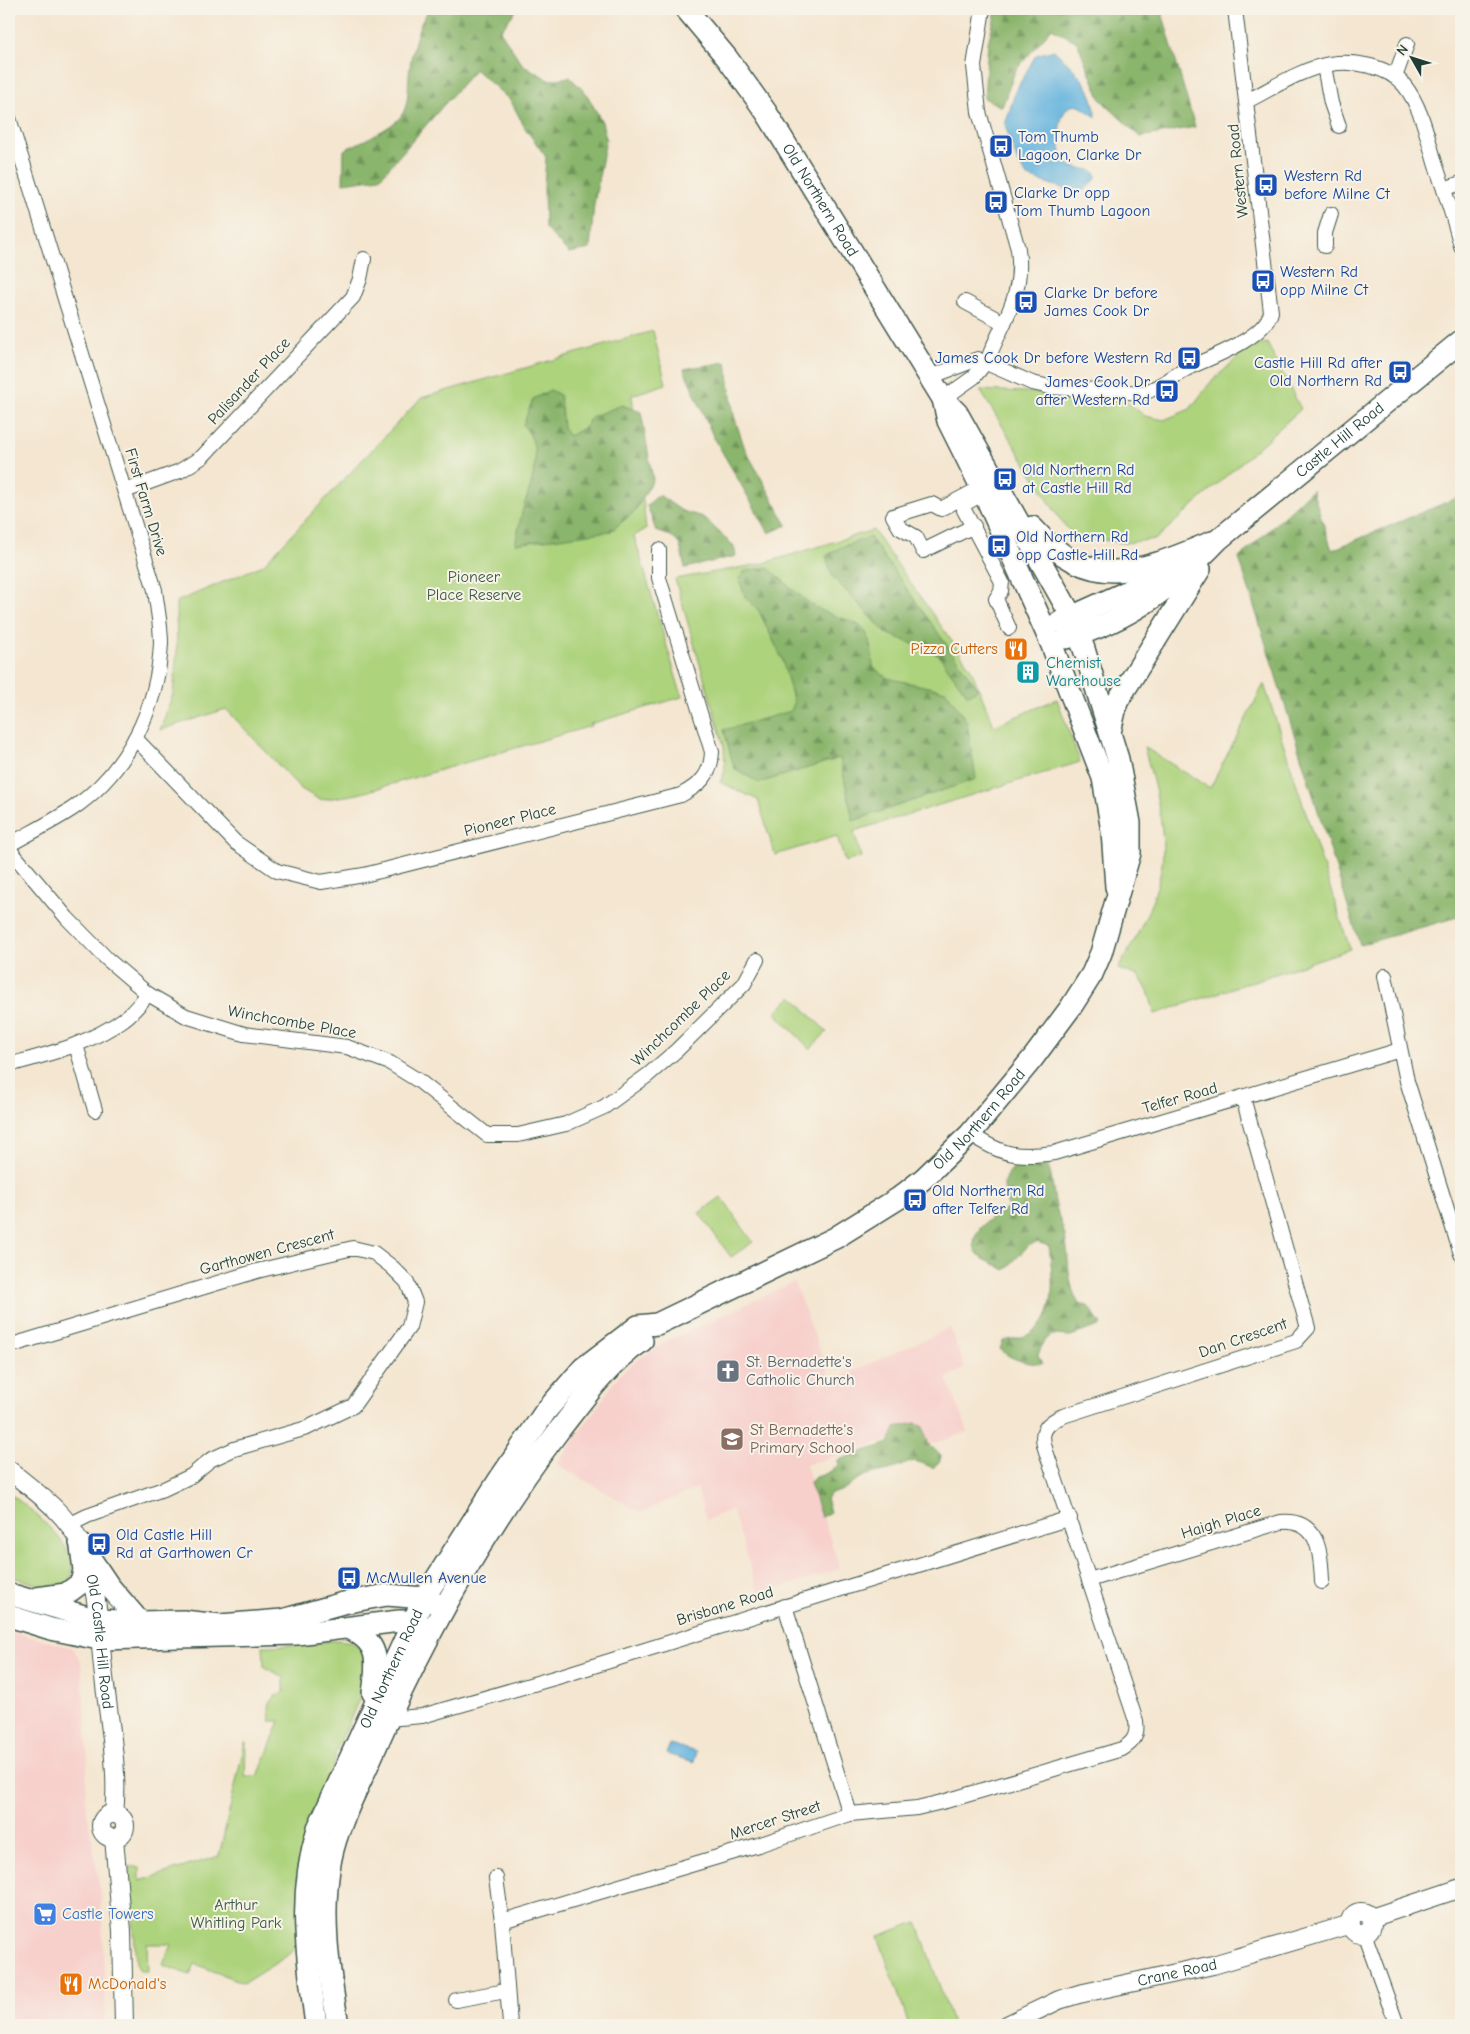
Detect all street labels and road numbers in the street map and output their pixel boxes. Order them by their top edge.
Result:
street label: Western Road [1224,123,1252,219]
street label: Old Northern Road [779,140,862,260]
street label: Palisander Place [204,334,294,428]
street label: Castle Hill Road [1292,399,1388,481]
street label: First Farm Drive [121,446,171,558]
street label: Pioneer Place [462,800,558,840]
street label: Winchcombe Place [628,966,734,1070]
street label: Winchcombe Place [226,1002,358,1042]
street label: Old Northern Road [929,1066,1029,1174]
street label: Telfer Road [1140,1079,1220,1117]
street label: Garthowen Crescent [198,1225,337,1279]
street label: Dan Crescent [1196,1314,1290,1362]
street label: Haigh Place [1179,1501,1263,1543]
street label: Old Castle Hill Road [82,1572,117,1710]
street label: Brisbane Road [674,1583,776,1629]
street label: Old Northern Road [356,1606,427,1731]
street label: Mercer Street [727,1797,823,1843]
street label: Crane Road [1136,1955,1219,1990]

